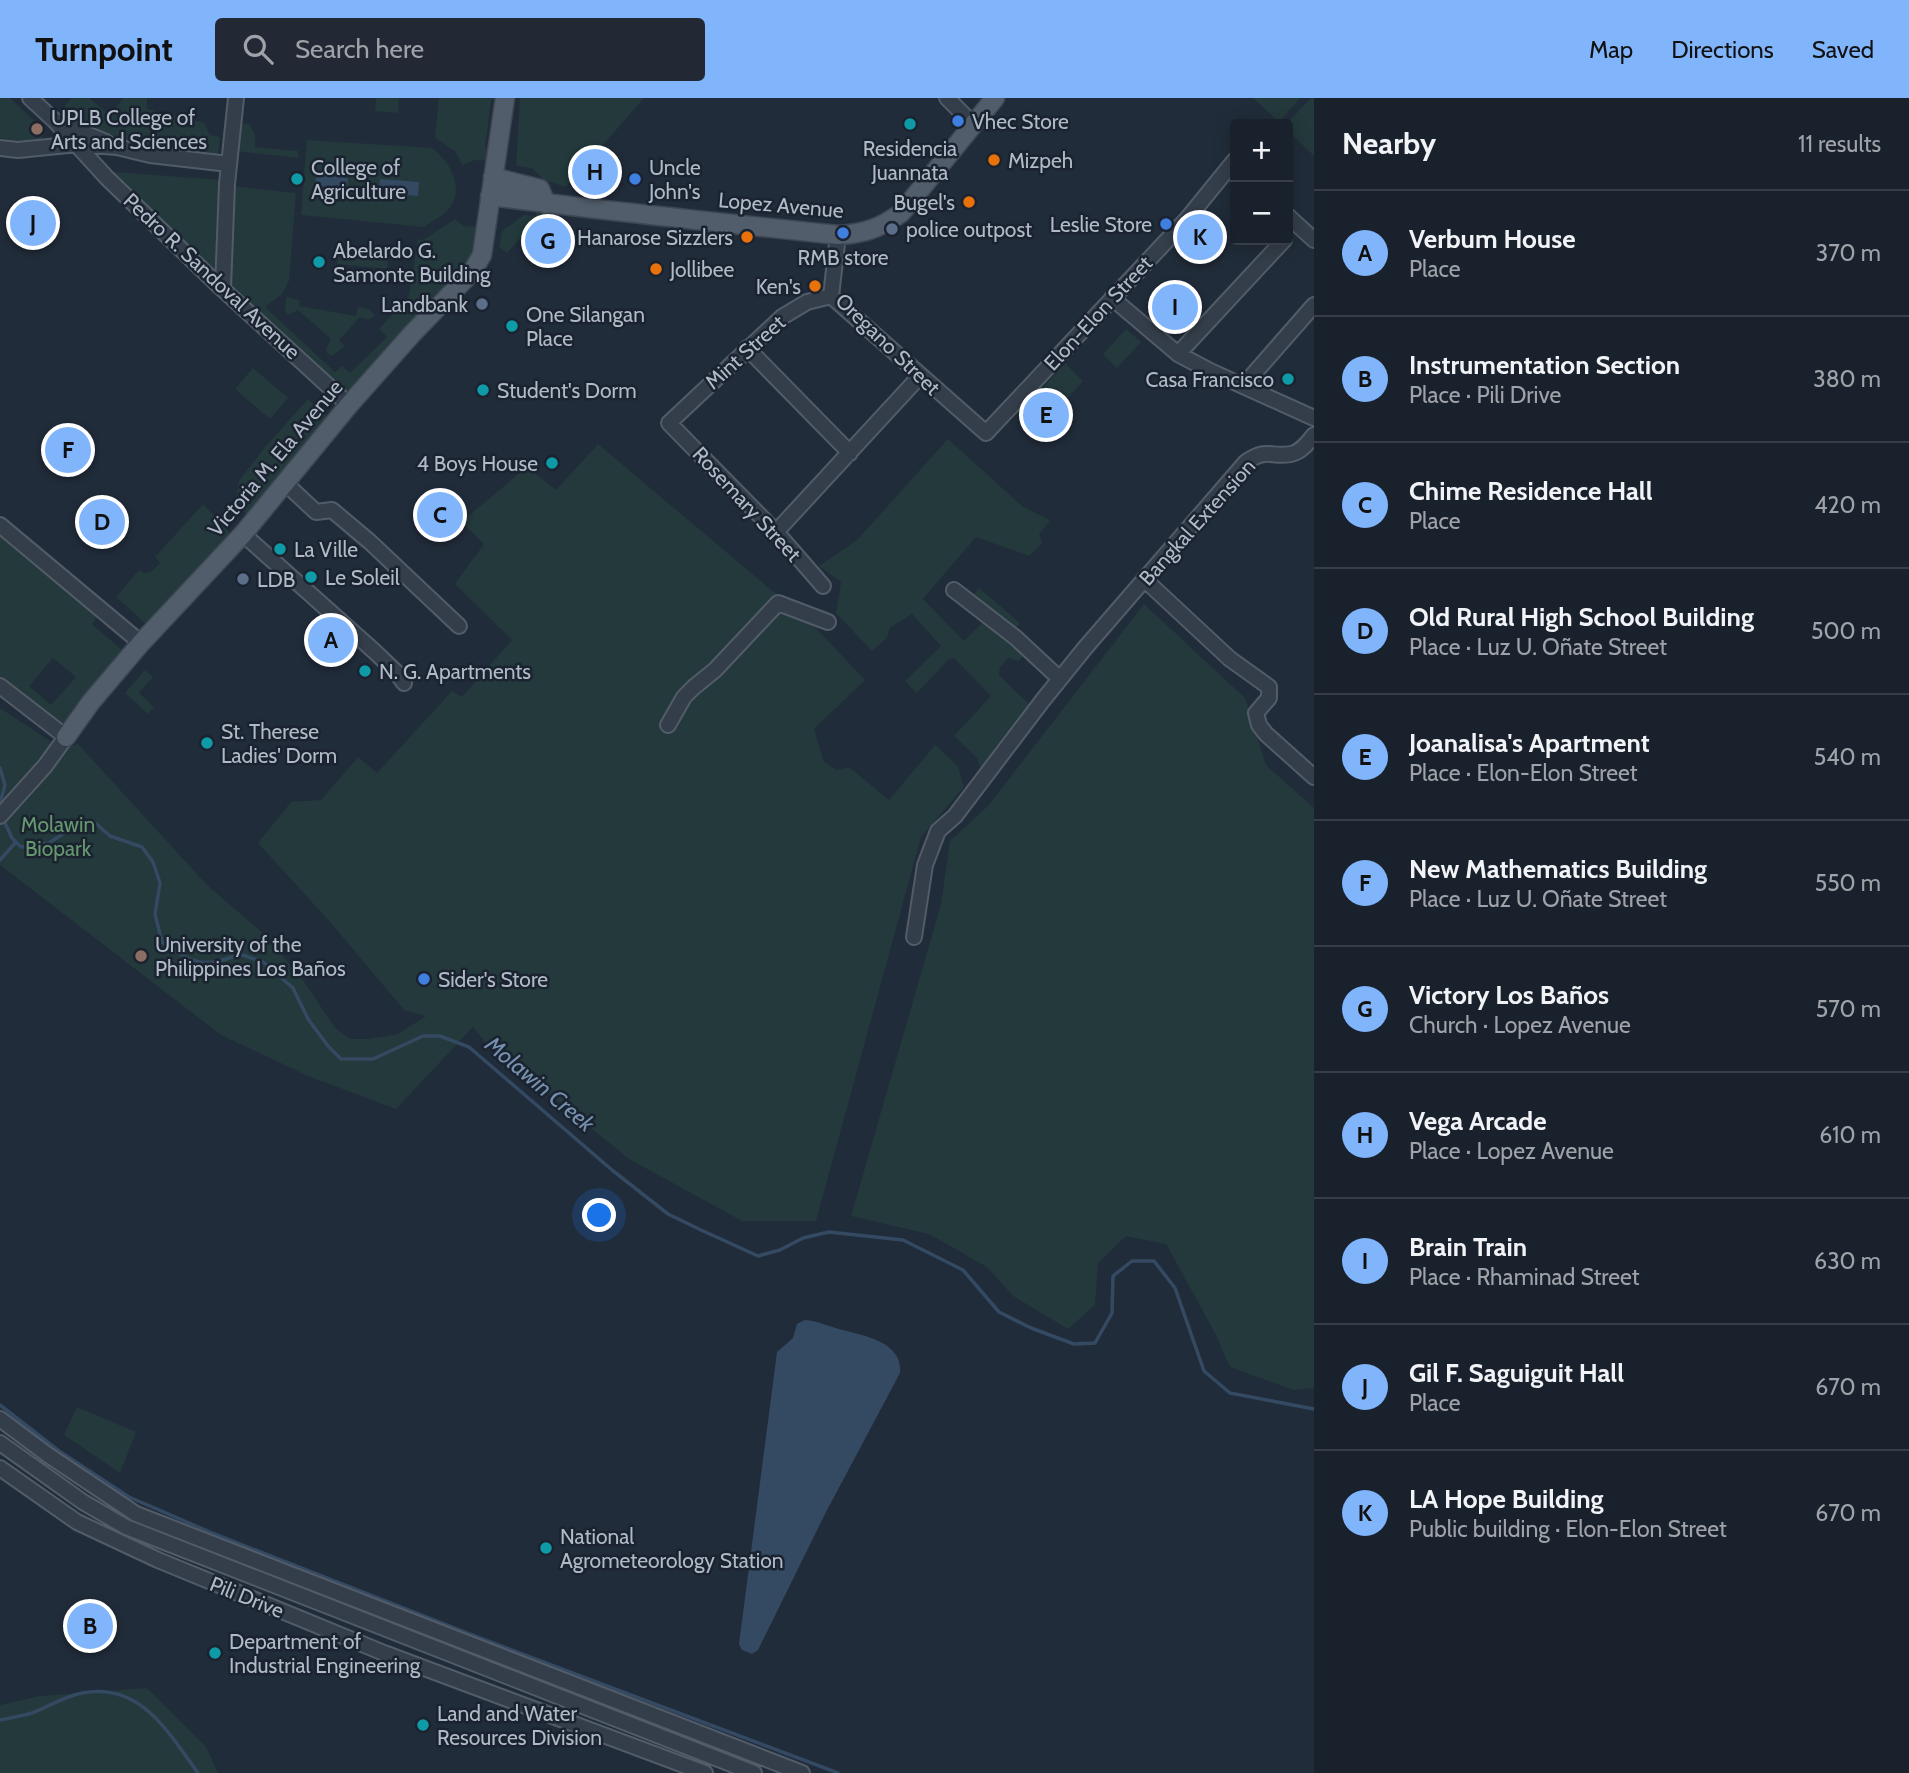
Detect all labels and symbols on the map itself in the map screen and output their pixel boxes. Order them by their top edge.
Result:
place label: UPLB College of Arts and Sciences [51,105,207,154]
place label: Vhec Store [972,109,1069,134]
marker: Vhec Store [950,113,966,129]
marker: Residencia Juannata [902,116,918,132]
marker: UPLB College of Arts and Sciences [29,121,45,137]
place label: Residencia Juannata [863,136,957,185]
pin: H [572,146,618,198]
place label: Mizpeh [1008,148,1073,173]
marker: Mizpeh [986,152,1002,168]
place label: College of Agriculture [311,155,406,204]
place label: Uncle John's [648,155,701,204]
marker: College of Agriculture [289,171,305,187]
marker: Uncle John's [627,171,643,187]
street label: Lopez Avenue [717,187,845,223]
street label: Pedro R. Sandoval Avenue [119,188,306,364]
place label: Bugel's [894,190,955,215]
marker: Bugel's [961,194,977,210]
pin: J [10,197,56,249]
pin: K [1177,211,1223,263]
place label: Leslie Store [1050,212,1152,237]
pin: G [525,215,571,267]
marker: Leslie Store [1158,216,1174,232]
place label: police outpost [906,217,1032,242]
marker: police outpost [884,221,900,237]
place label: Hanarose Sizzlers [577,225,733,250]
marker: RMB store [835,225,851,241]
marker: Hanarose Sizzlers [739,229,755,245]
place label: Abelardo G. Samonte Building [333,238,491,287]
place label: RMB store [797,245,889,270]
street label: Elon-Elon Street [1039,251,1157,375]
marker: Abelardo G. Samonte Building [311,254,327,270]
place label: Jollibee [669,257,734,282]
marker: Jollibee [648,261,664,277]
place label: Ken's [756,274,801,299]
marker: Ken's [807,278,823,294]
pin: I [1152,281,1198,333]
street label: Oregano Street [831,288,945,400]
place label: Landbank [381,292,469,317]
marker: Landbank [474,296,490,312]
place label: One Silangan Place [526,302,645,351]
street label: Mint Street [700,310,790,394]
marker: One Silangan Place [504,318,520,334]
place label: Casa Francisco [1146,367,1274,392]
marker: Casa Francisco [1280,371,1296,387]
street label: Victoria M. Ela Avenue [202,375,348,541]
place label: Student's Dorm [497,378,637,403]
marker: Student's Dorm [475,382,491,398]
pin: E [1023,389,1069,441]
pin: F [45,424,91,476]
street label: Rosemary Street [687,441,807,567]
place label: 4 Boys House [417,451,538,476]
street label: Bangkal Extension [1134,454,1260,590]
marker: 4 Boys House [544,455,560,471]
pin: C [417,489,463,541]
pin: D [79,496,125,548]
place label: La Ville [294,537,358,562]
marker: La Ville [272,541,288,557]
place label: Le Soleil [325,565,400,590]
place label: LDB [257,567,295,592]
marker: Le Soleil [303,569,319,585]
marker: LDB [235,571,251,587]
pin: A [308,614,354,666]
place label: N. G. Apartments [379,659,531,684]
marker: N. G. Apartments [357,663,373,679]
place label: St. Therese Ladies' Dorm [221,719,337,768]
marker: St. Therese Ladies' Dorm [199,735,215,751]
park label: Molawin Biopark [21,812,95,861]
place label: University of the Philippines Los Baños [155,932,346,981]
marker: University of the Philippines Los Baños [133,948,149,964]
place label: Sider's Store [438,967,548,992]
marker: Sider's Store [416,971,432,987]
water label: Molawin Creek [479,1030,601,1139]
your location [582,1198,616,1232]
place label: National Agrometeorology Station [560,1524,783,1573]
marker: National Agrometeorology Station [538,1540,554,1556]
street label: Pili Drive [206,1571,288,1623]
pin: B [67,1600,113,1652]
place label: Department of Industrial Engineering [229,1629,421,1678]
marker: Department of Industrial Engineering [207,1645,223,1661]
place label: Land and Water Resources Division [437,1701,602,1750]
marker: Land and Water Resources Division [415,1717,431,1733]

